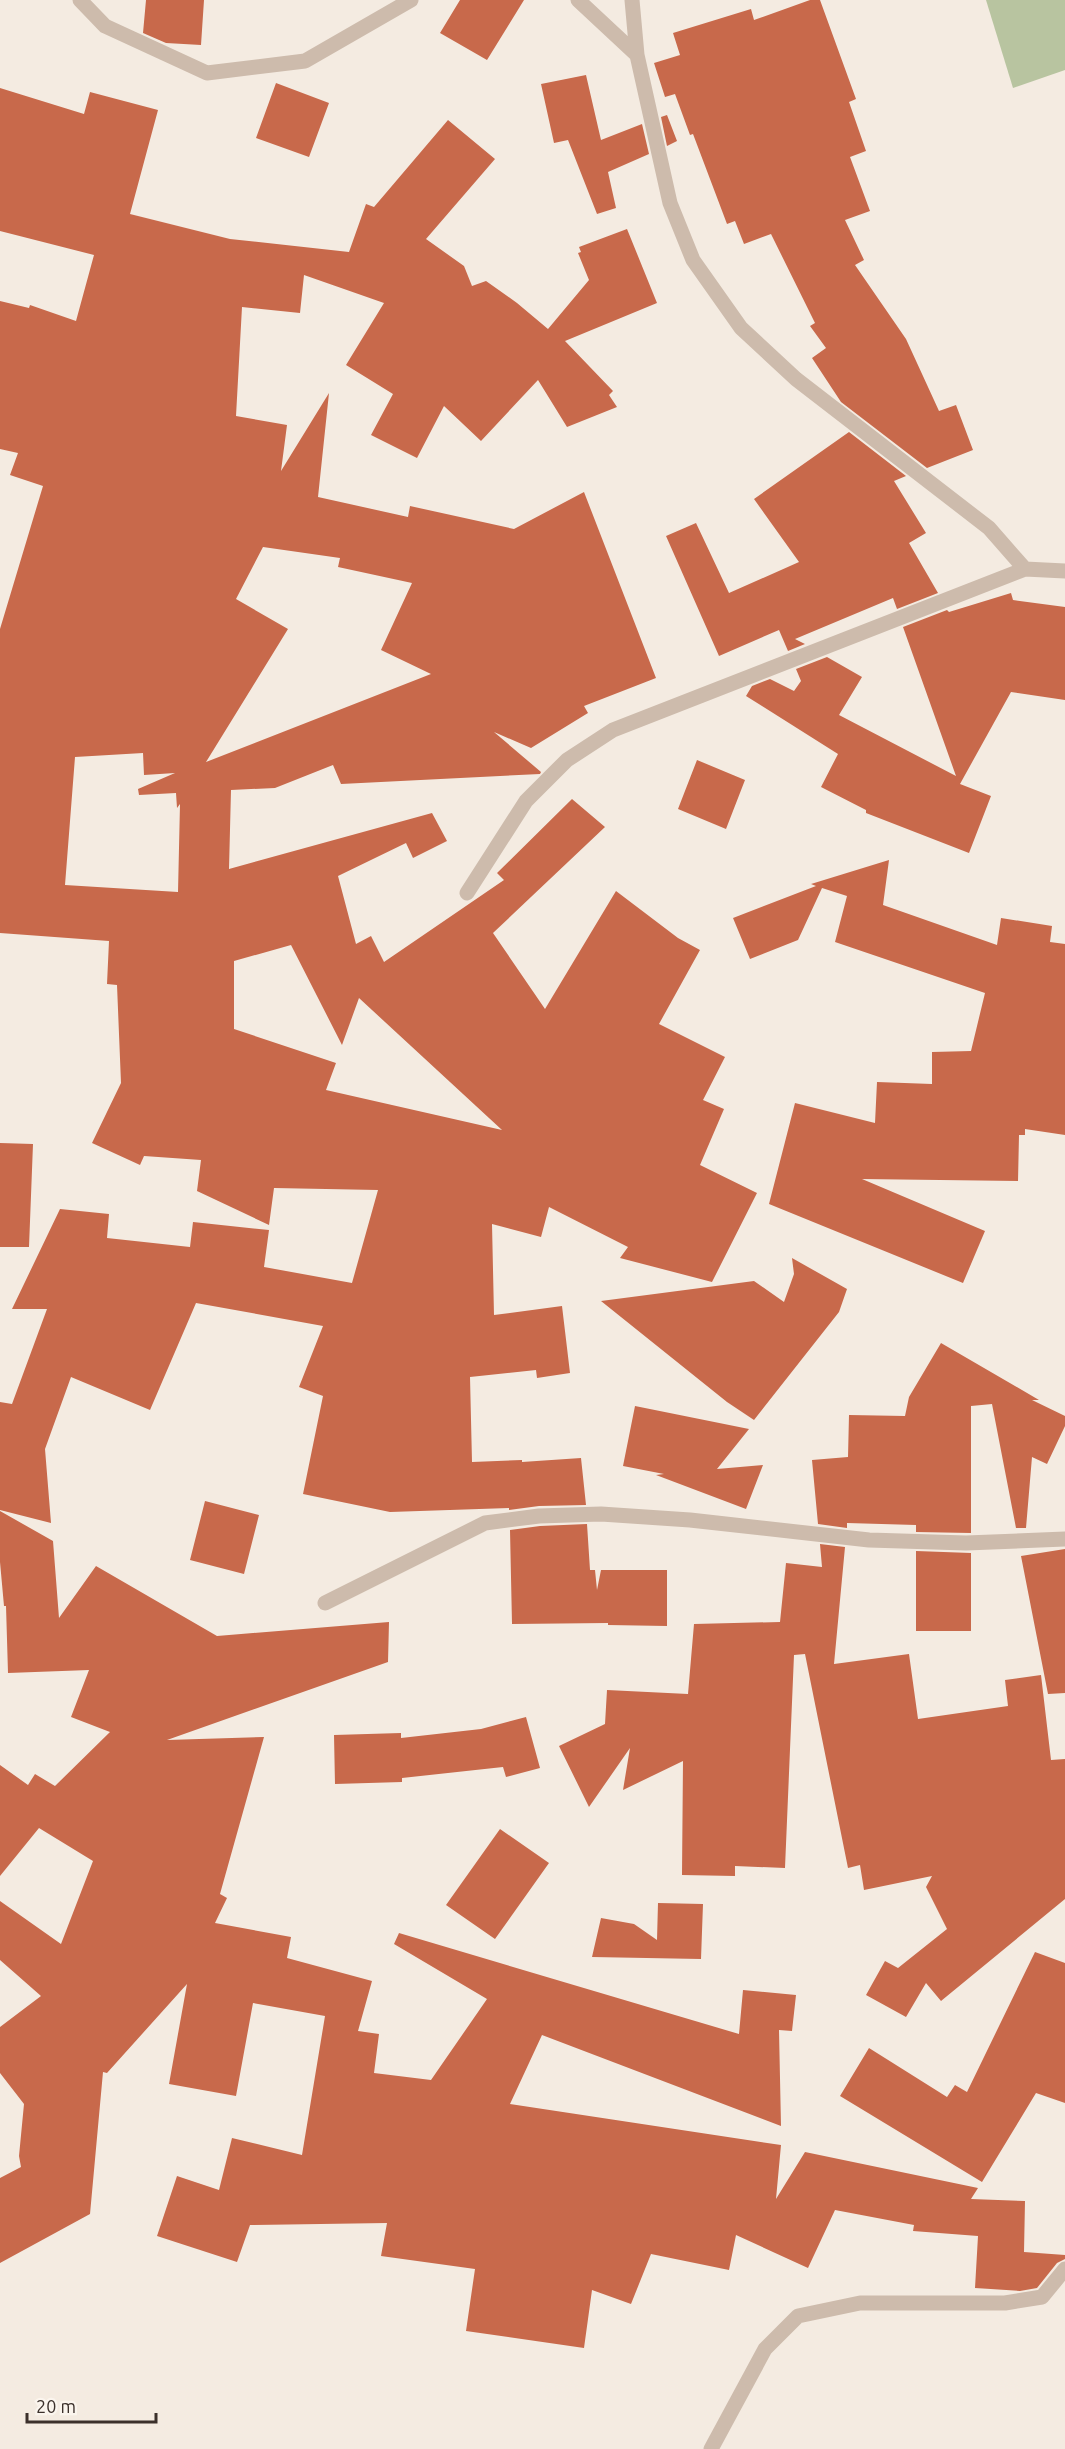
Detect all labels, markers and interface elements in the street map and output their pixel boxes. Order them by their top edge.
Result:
scale bar [27,2386,156,2424]
text: 20 m [36,2396,76,2416]

